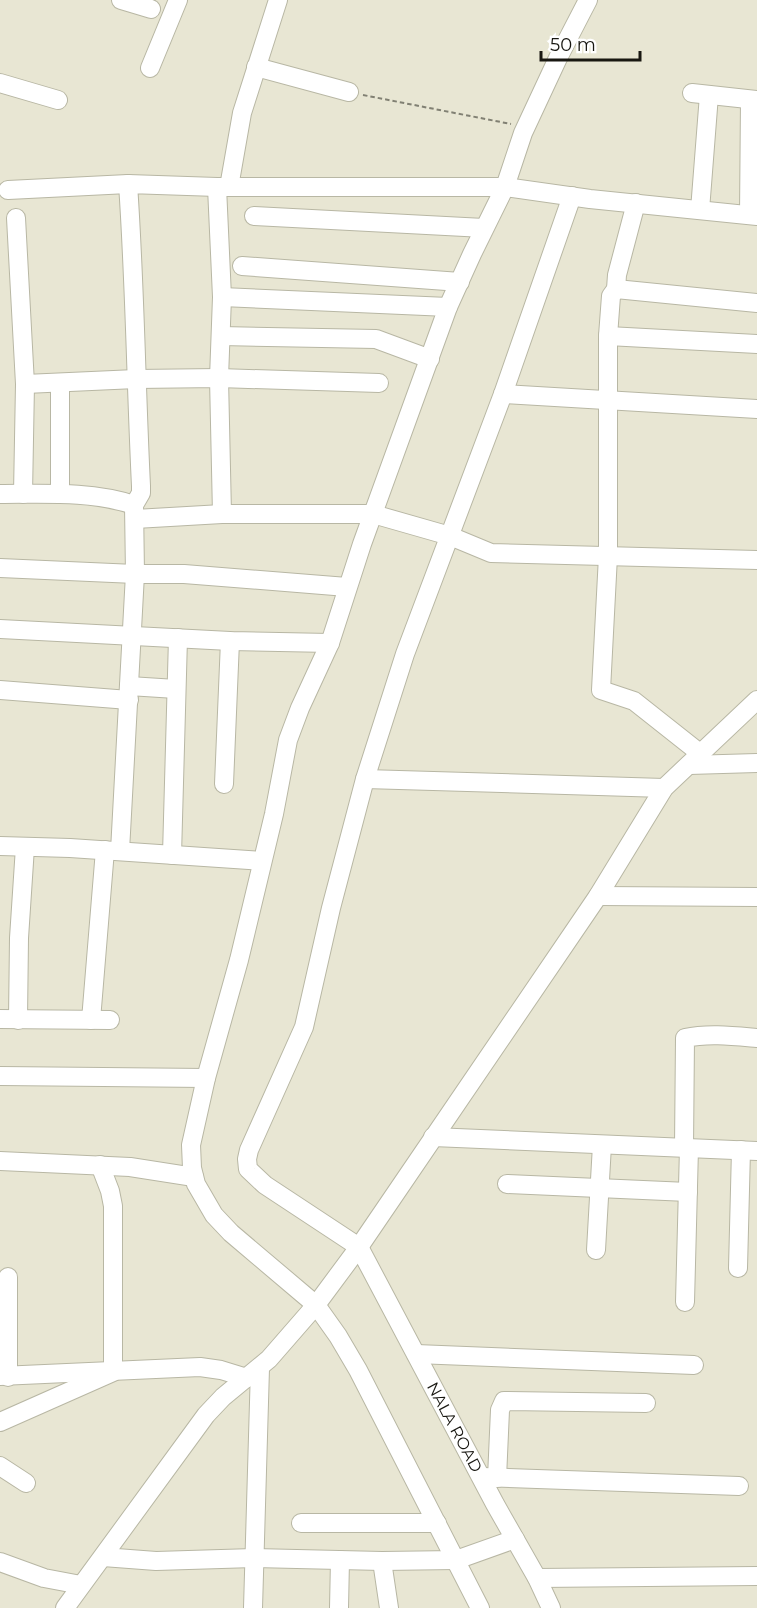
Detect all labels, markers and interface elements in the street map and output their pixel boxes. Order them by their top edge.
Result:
scale bar [541,24,640,62]
text: 50 m [550,34,596,56]
street label: NALA ROAD [423,1379,486,1475]

